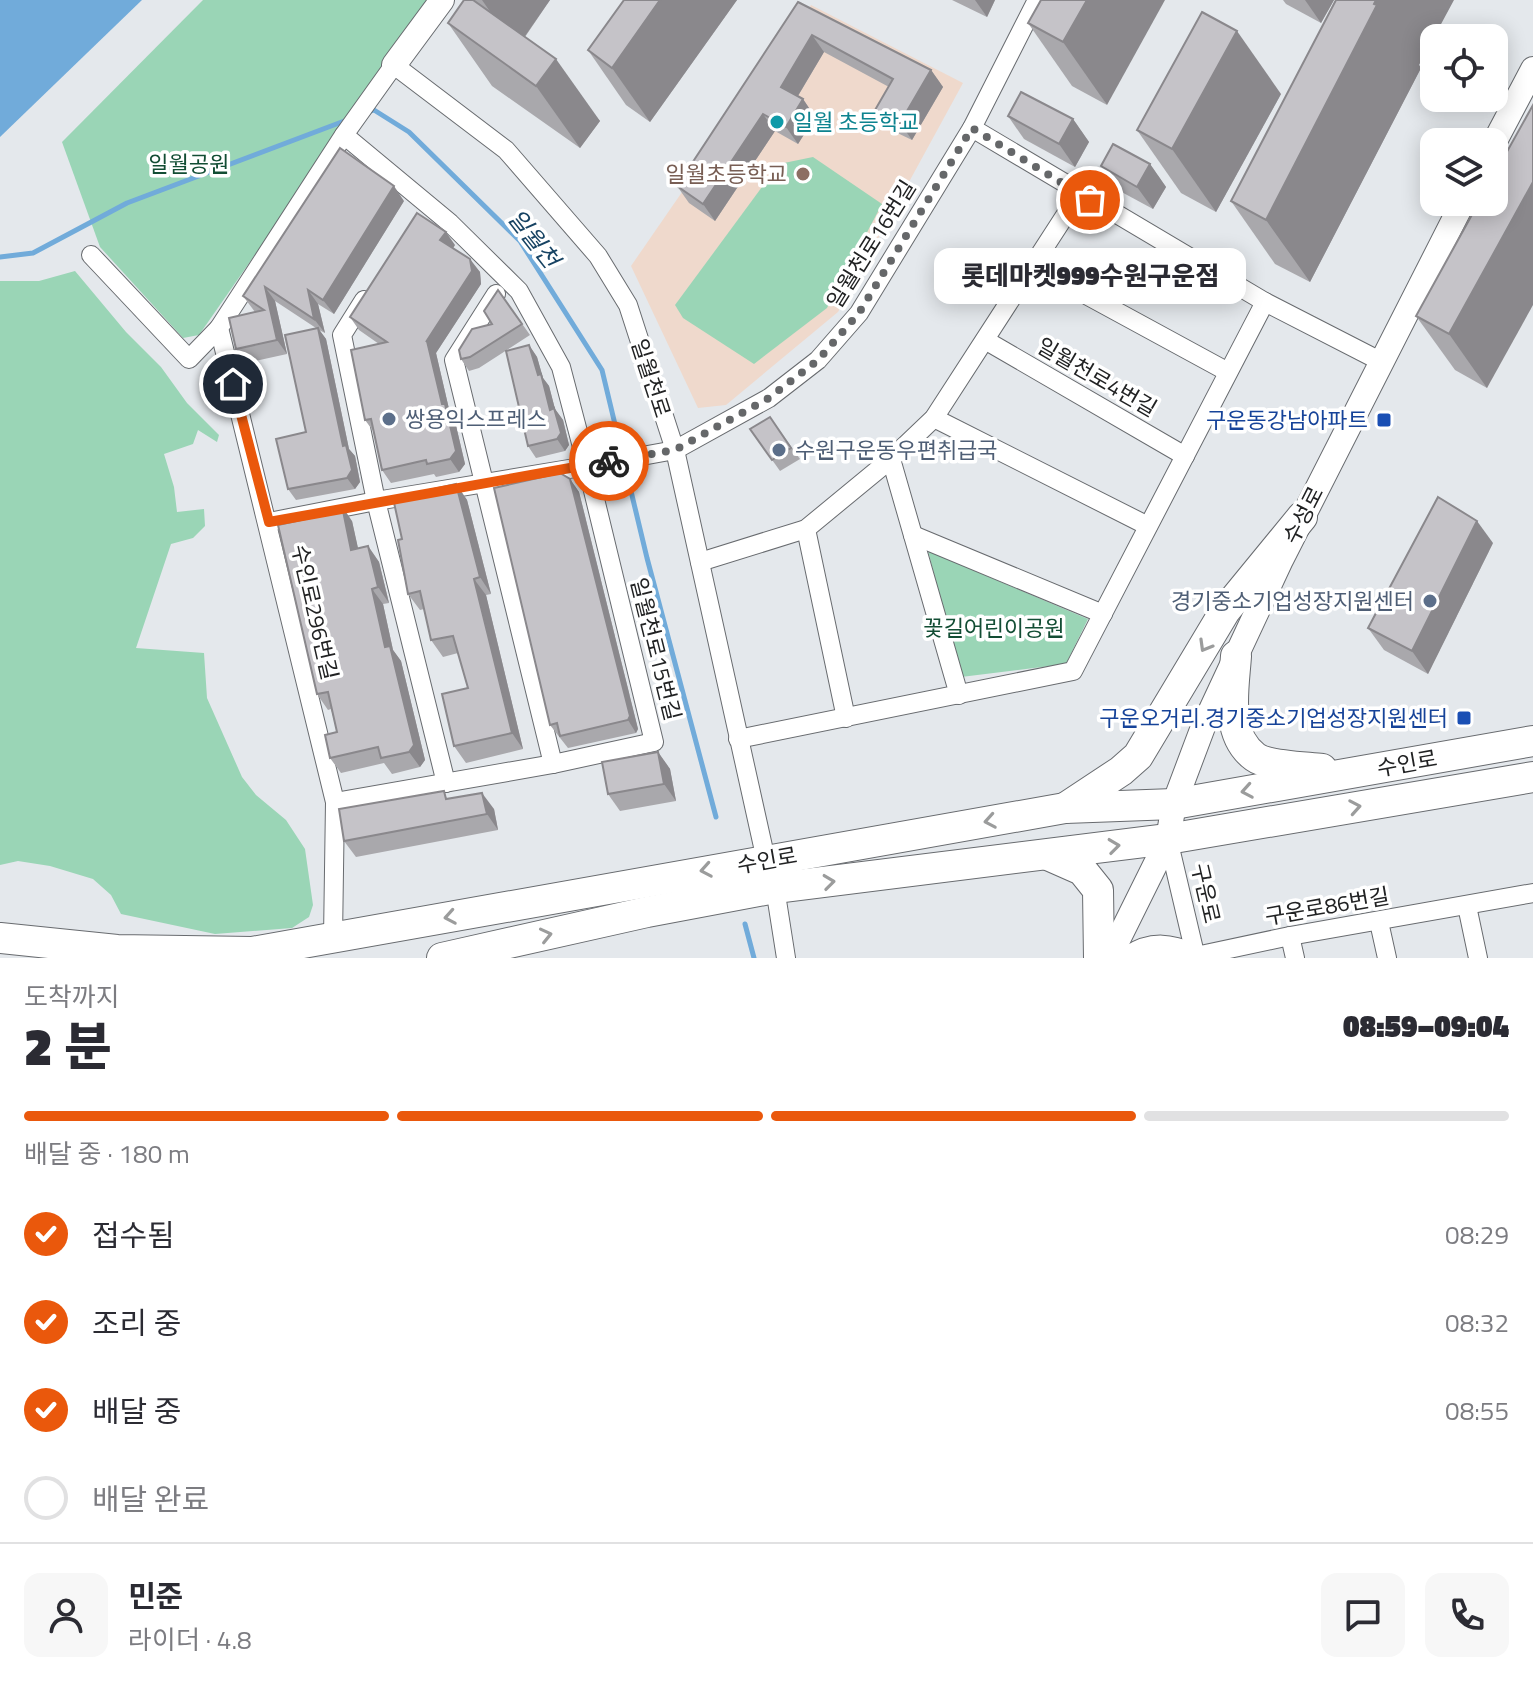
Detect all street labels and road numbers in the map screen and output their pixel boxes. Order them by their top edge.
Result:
street label: 일월천로16번길 [818,173,924,315]
street label: 일월천로4번길 [1031,329,1163,425]
street label: 일월천로 [622,334,680,422]
street label: 수성로 [1274,480,1332,550]
street label: 수인로296번길 [283,541,347,683]
street label: 일월천로15번길 [622,574,690,724]
street label: 수인로 [1374,741,1440,785]
street label: 수인로 [734,838,800,882]
street label: 구운로 [1183,860,1229,926]
street label: 구운로86번길 [1262,878,1392,934]

